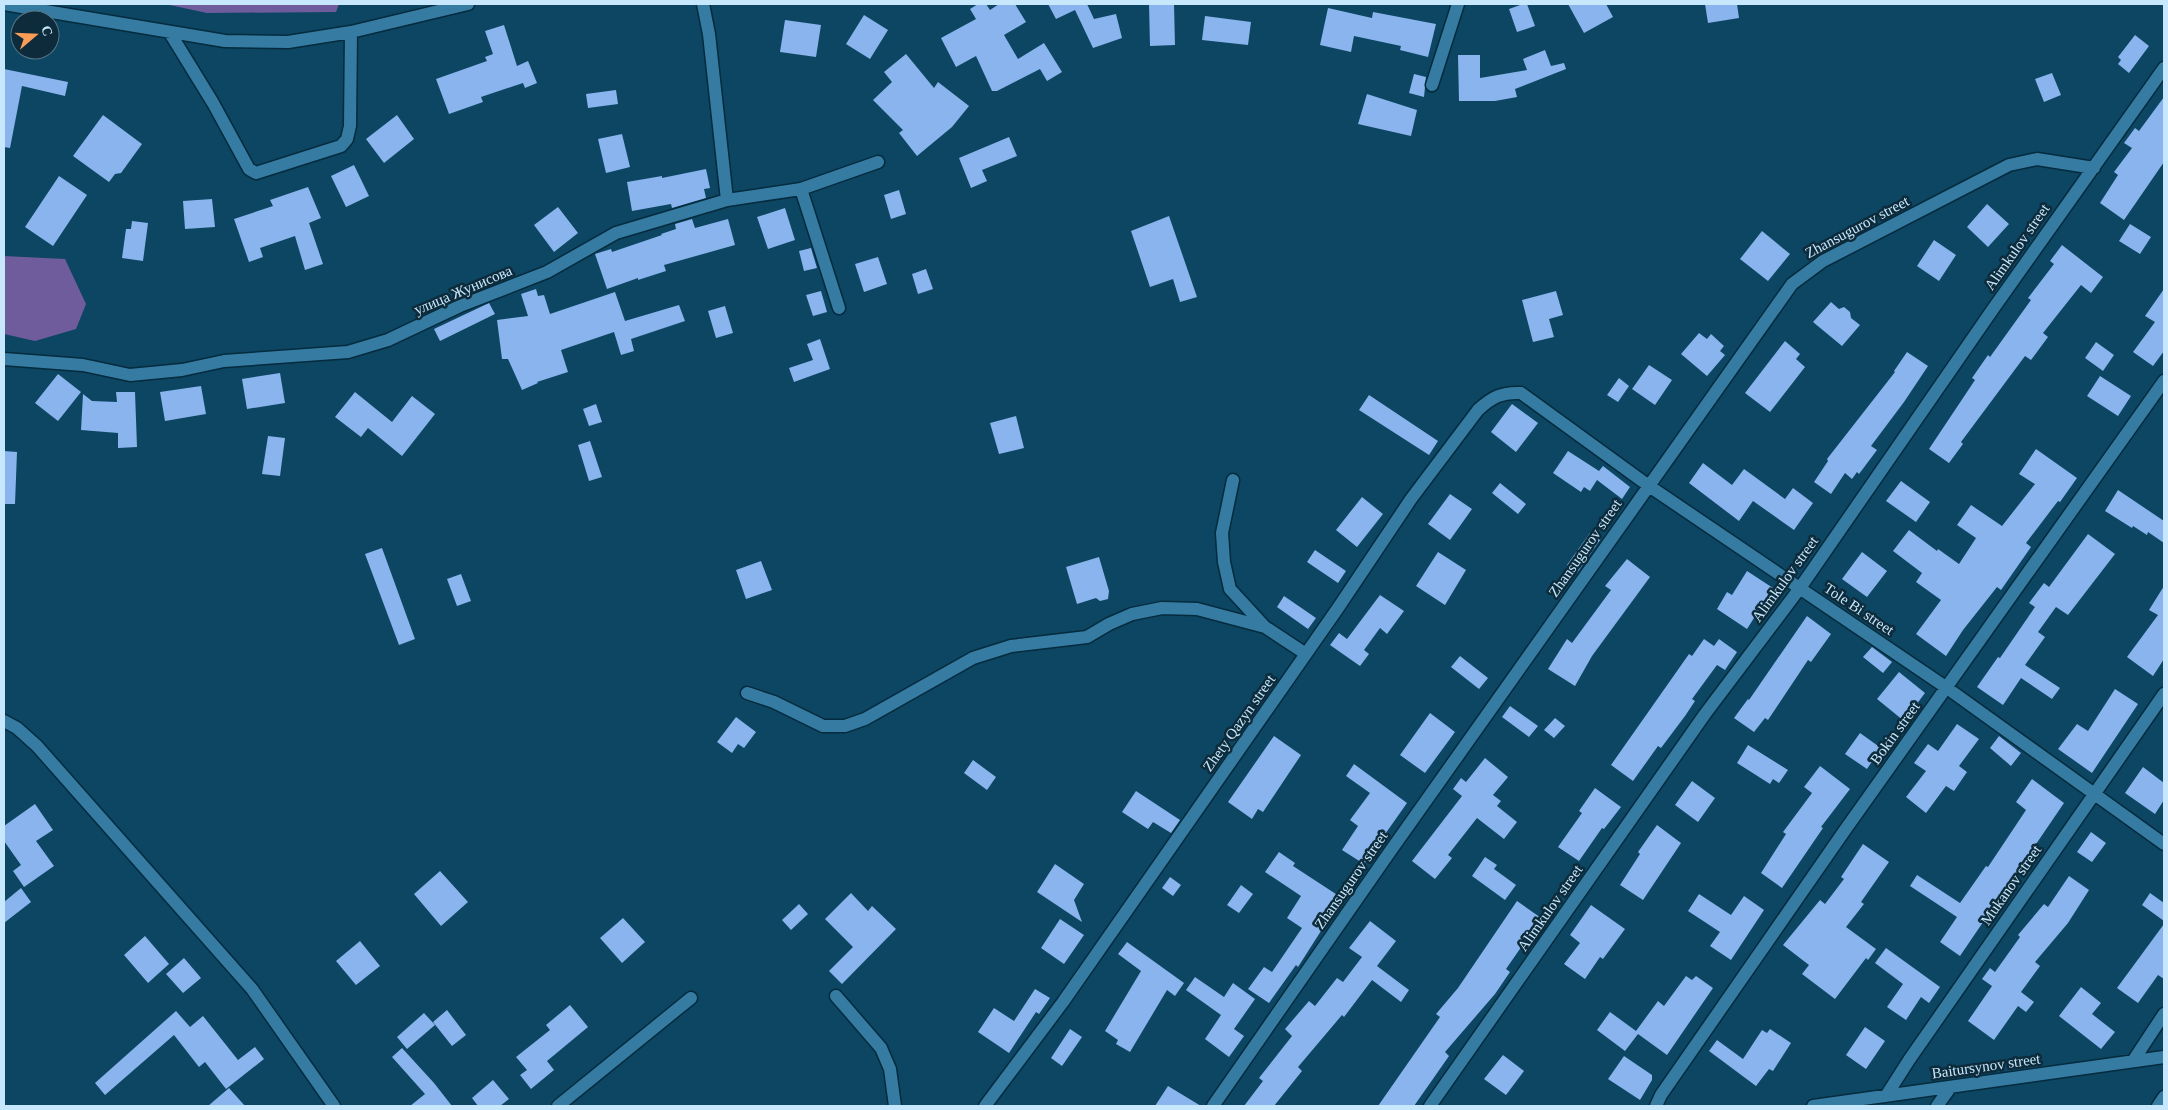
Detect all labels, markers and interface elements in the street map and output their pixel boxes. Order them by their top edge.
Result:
north arrow [10,10,60,60]
text: С [38,24,56,38]
street label: Zhansugurov street [1802,192,1912,261]
street label: Alimkulov street [1981,200,2053,293]
street label: улица Жунисова [412,262,515,318]
street label: Zhansugurov street [1545,495,1625,600]
street label: Alimkulov street [1749,533,1822,625]
street label: Tole Bi street [1821,580,1898,639]
street label: Zhety Qazyn street [1200,671,1279,774]
street label: Bokin street [1867,698,1923,767]
street label: Zhansugurov street [1311,827,1391,932]
street label: Mukanov street [1978,841,2045,928]
street label: Alimkulov street [1514,861,1586,954]
street label: Baitursynov street [1931,1050,2042,1082]

